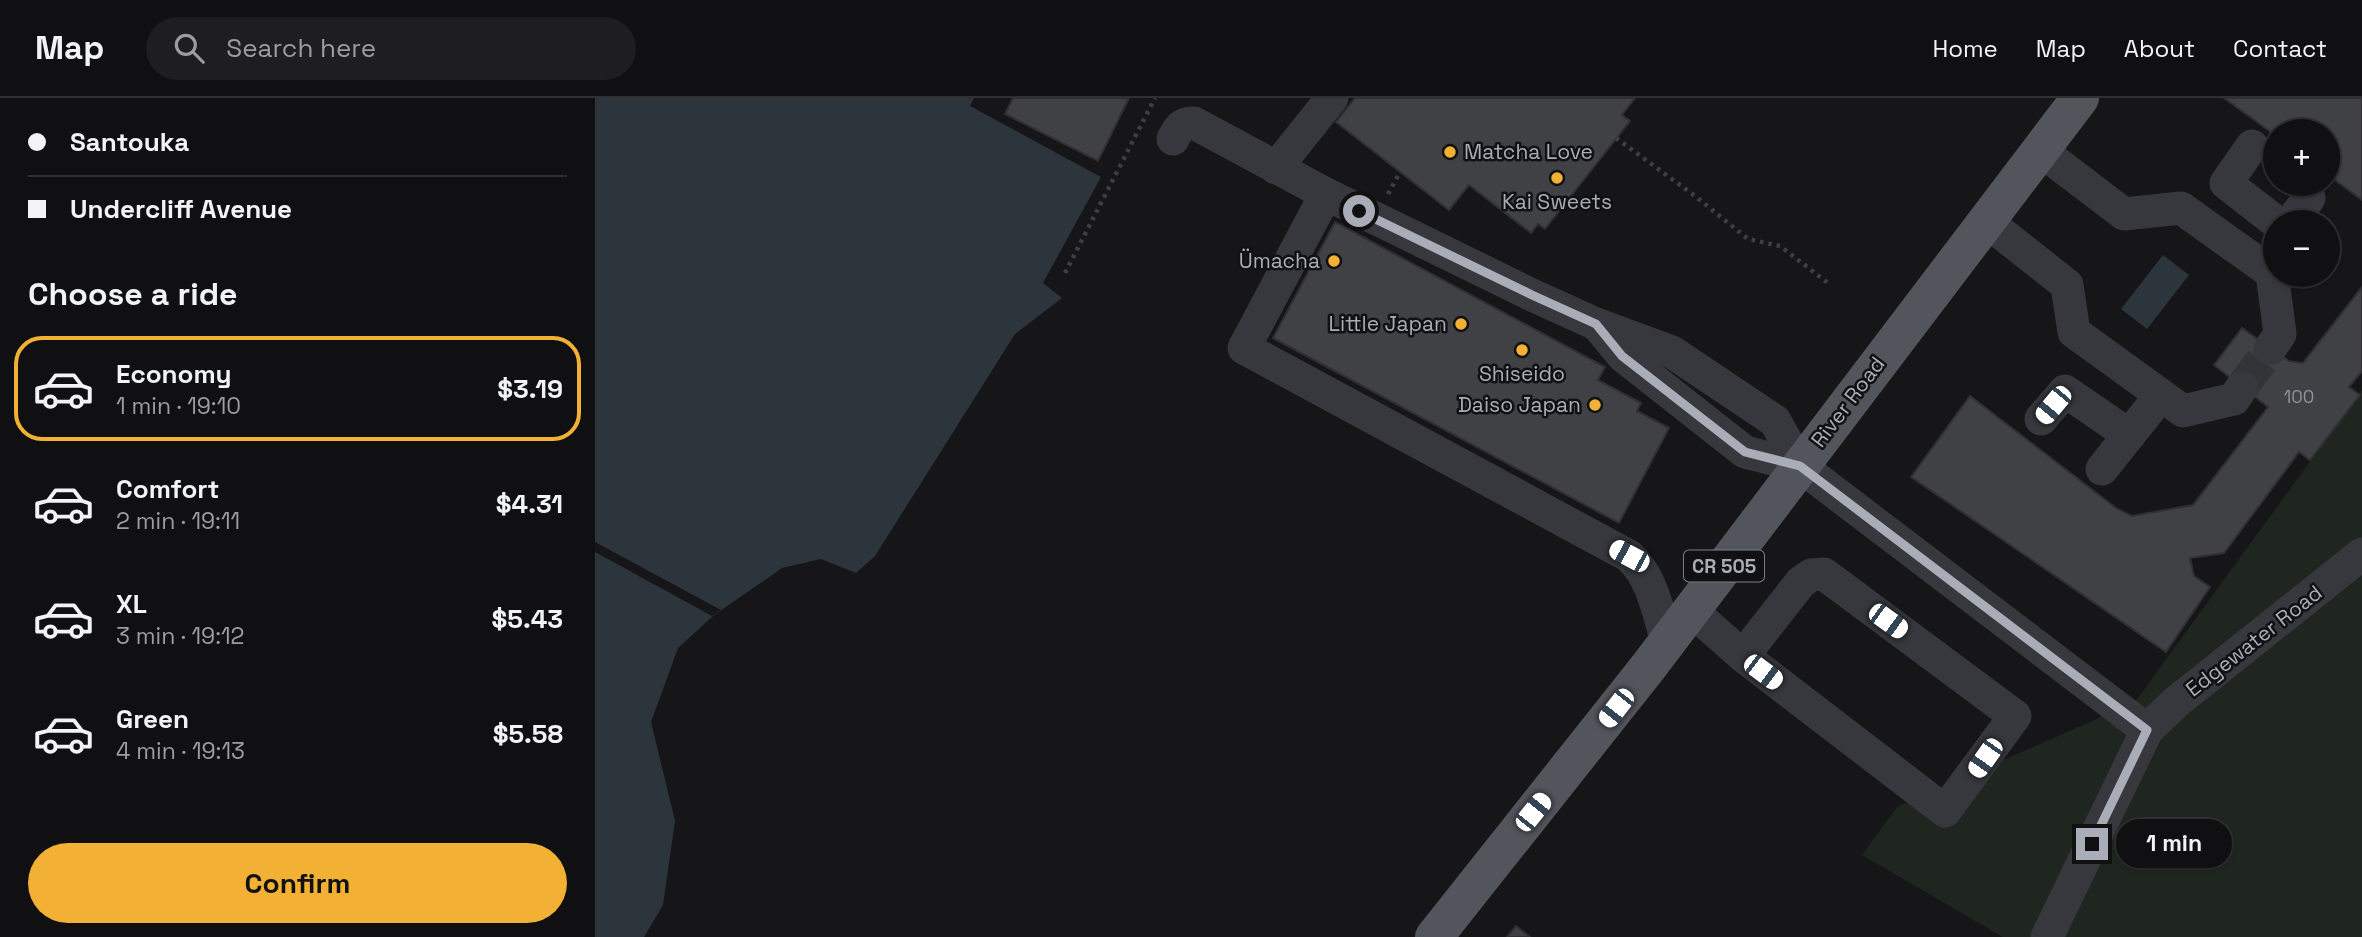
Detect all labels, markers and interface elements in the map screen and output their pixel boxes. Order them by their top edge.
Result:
search box [146,17,636,80]
text: Map [35,27,104,69]
icon: search [170,29,208,67]
text: Search here [226,31,376,65]
text: Home [1932,33,1998,64]
text: Map [2036,33,2086,64]
text: About [2124,33,2195,64]
text: Contact [2233,33,2327,64]
map controls [2263,119,2340,287]
button: + [2263,119,2340,196]
text: Santouka [70,125,189,159]
place label: Matcha Love [1464,138,1593,165]
marker: Matcha Love [1442,144,1458,160]
marker: Kai Sweets [1549,170,1565,186]
place label: Kai Sweets [1502,188,1612,215]
text: Undercliff Avenue [70,192,292,226]
route start [1343,195,1375,227]
button: − [2263,210,2340,287]
place label: Ümacha [1239,247,1320,274]
marker: Ümacha [1326,253,1342,269]
text: Choose a ride [28,274,238,314]
place label: Little Japan [1329,310,1447,337]
marker: Little Japan [1453,316,1469,332]
marker: Shiseido [1514,342,1530,358]
street label: River Road [1805,351,1890,452]
icon: car [32,357,95,420]
text: Economy [116,357,232,391]
place label: Shiseido [1479,360,1565,387]
text: $3.19 [497,372,563,406]
car [2032,382,2075,428]
house number: 100 [2284,385,2314,408]
text: 1 min · 19:10 [116,391,241,421]
place label: Daiso Japan [1458,391,1581,418]
marker: Daiso Japan [1587,397,1603,413]
icon: car [32,472,95,535]
text: Comfort [116,472,219,506]
text: $4.31 [496,487,563,521]
text: 2 min · 19:11 [116,506,240,536]
car [1606,537,1653,575]
road number: CR 505 [1684,551,1764,582]
street label: Edgewater Road [2180,579,2327,702]
icon: car [32,587,95,650]
text: XL [116,587,147,621]
car [1865,600,1912,642]
text: $5.43 [492,602,563,636]
text: 3 min · 19:12 [116,621,244,651]
car [1740,651,1787,693]
car [1595,685,1638,731]
icon: car [32,702,95,765]
text: Green [116,702,189,736]
text: $5.58 [493,717,563,751]
car [1965,735,2006,781]
text: 4 min · 19:13 [116,736,245,766]
car [1512,789,1555,835]
callout: 1 min [2117,820,2232,868]
route end [2076,828,2108,860]
text: 1 min [2146,828,2202,858]
button: Confirm [28,843,567,923]

